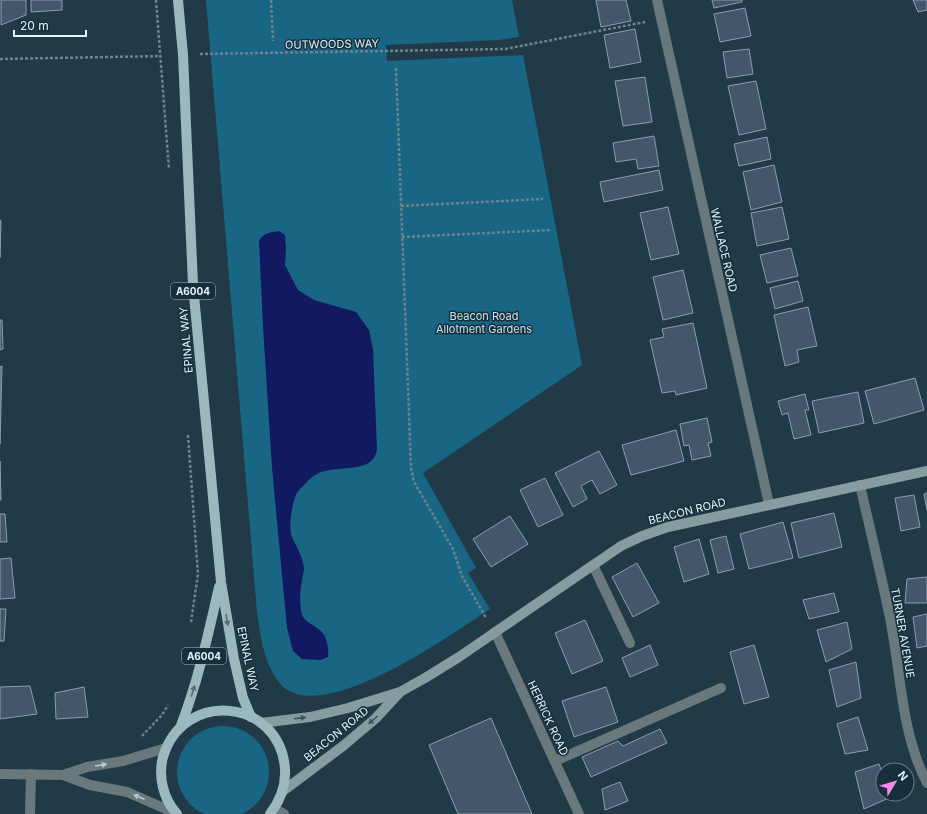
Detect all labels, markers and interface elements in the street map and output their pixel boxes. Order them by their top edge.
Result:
scale bar [14,12,86,38]
text: 20 m [20,18,49,33]
street label: OUTWOODS WAY [285,36,380,52]
street label: WALLACE ROAD [708,207,740,293]
road number: A6004 [171,283,215,299]
street label: EPINAL WAY [176,306,196,374]
park label: Beacon Road Allotment Gardens [436,309,532,336]
street label: BEACON ROAD [647,495,727,527]
street label: TURNER AVENUE [888,587,918,679]
one-way arrow [224,614,230,626]
street label: EPINAL WAY [234,625,262,693]
road number: A6004 [182,648,226,664]
street label: HERRICK ROAD [525,678,571,758]
one-way arrow [190,685,196,697]
street label: BEACON ROAD [301,704,371,764]
one-way arrow [294,715,306,721]
one-way arrow [368,716,378,725]
one-way arrow [95,762,107,768]
north arrow [875,762,915,802]
text: N [895,768,911,783]
one-way arrow [133,794,145,800]

